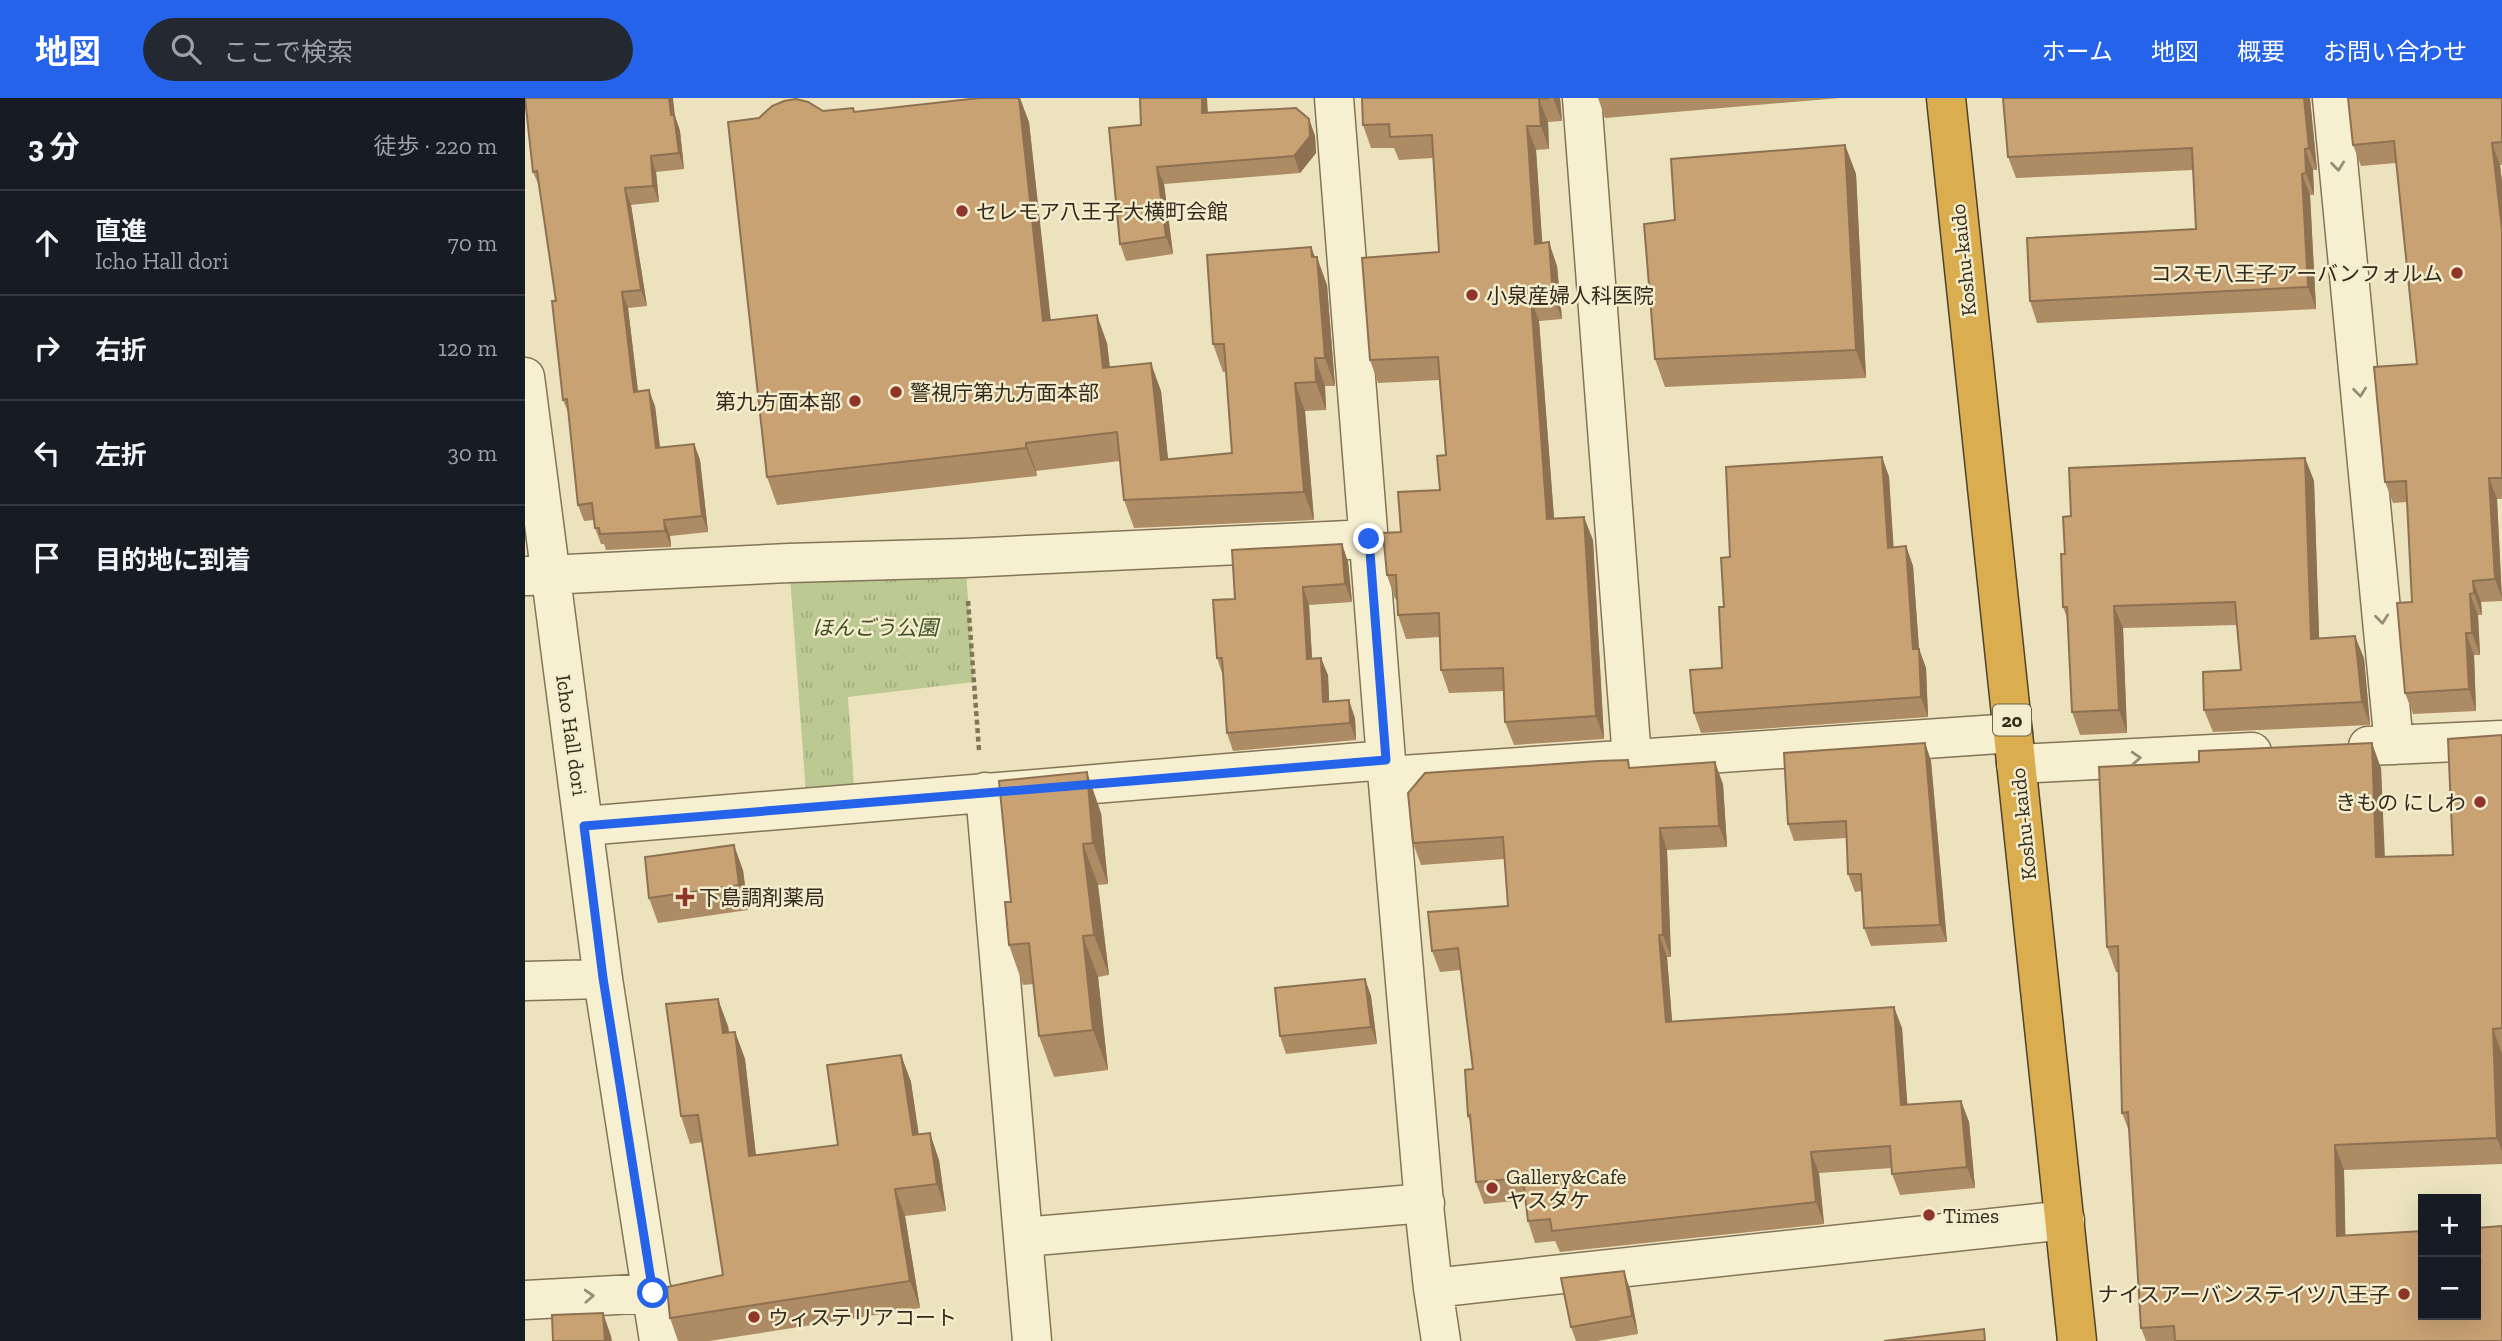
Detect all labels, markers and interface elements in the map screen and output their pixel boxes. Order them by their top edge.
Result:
search box [143,18,633,81]
icon: search [167,30,205,68]
text: 地図 [35,32,101,71]
text: ここで検索 [223,36,353,68]
text: ホーム [2042,37,2113,66]
text: 地図 [2151,37,2199,66]
text: 概要 [2237,37,2285,66]
text: お問い合わせ [2323,37,2467,66]
text: 3 分 [28,129,80,165]
text: 徒歩 · 220 m [374,132,497,160]
one-way arrow [2330,161,2345,172]
place label: セレモア八王子大横町会館 [976,199,1228,224]
marker: セレモア八王子大横町会館 [954,203,970,219]
street label: Koshu-kaido [1945,203,1981,317]
text: 直進 [95,215,147,247]
icon: ahead [28,224,66,262]
text: 70 m [448,229,497,257]
text: Icho Hall dori [95,247,229,275]
place label: コスモ八王子アーバンフォルム [2150,261,2443,286]
marker: コスモ八王子アーバンフォルム [2449,265,2465,281]
place label: 小泉産婦人科医院 [1486,283,1654,308]
marker: 小泉産婦人科医院 [1464,287,1480,303]
icon: right [28,329,66,367]
text: 右折 [95,334,147,366]
text: 120 m [438,334,497,362]
place label: 警視庁第九方面本部 [910,380,1099,405]
marker: 警視庁第九方面本部 [888,384,904,400]
one-way arrow [2352,387,2367,398]
place label: 第九方面本部 [715,389,841,414]
marker: 第九方面本部 [847,393,863,409]
icon: left [28,434,66,472]
text: 左折 [95,439,147,471]
text: 30 m [447,439,497,467]
route end [1353,523,1384,554]
icon: arrive [28,539,66,577]
text: 目的地に到着 [95,544,251,576]
one-way arrow [2374,614,2389,625]
park label: ほんごう公園 [812,615,941,640]
street label: Icho Hall dori [551,673,593,797]
road number: 20 [1993,705,2031,736]
one-way arrow [2131,750,2142,765]
street label: Koshu-kaido [2005,767,2041,881]
place label: きもの にしわ [2335,790,2466,815]
marker: きもの にしわ [2472,794,2488,810]
place label: 下島調剤薬局 [699,885,825,910]
marker: 下島調剤薬局 [677,889,693,905]
place label: Gallery&Cafe ヤスタケ [1506,1164,1626,1213]
marker: Gallery&Cafe ヤスタケ [1484,1180,1500,1196]
map controls [2418,1194,2481,1320]
button: + [2418,1194,2481,1257]
place label: Times [1943,1203,1999,1228]
marker: Times [1921,1207,1937,1223]
button: − [2418,1257,2481,1320]
route start [637,1277,668,1308]
place label: ナイスアーバンステイツ八王子 [2097,1282,2390,1307]
marker: ナイスアーバンステイツ八王子 [2396,1286,2412,1302]
one-way arrow [584,1289,595,1304]
place label: ウィステリアコート [768,1305,957,1330]
marker: ウィステリアコート [746,1309,762,1325]

